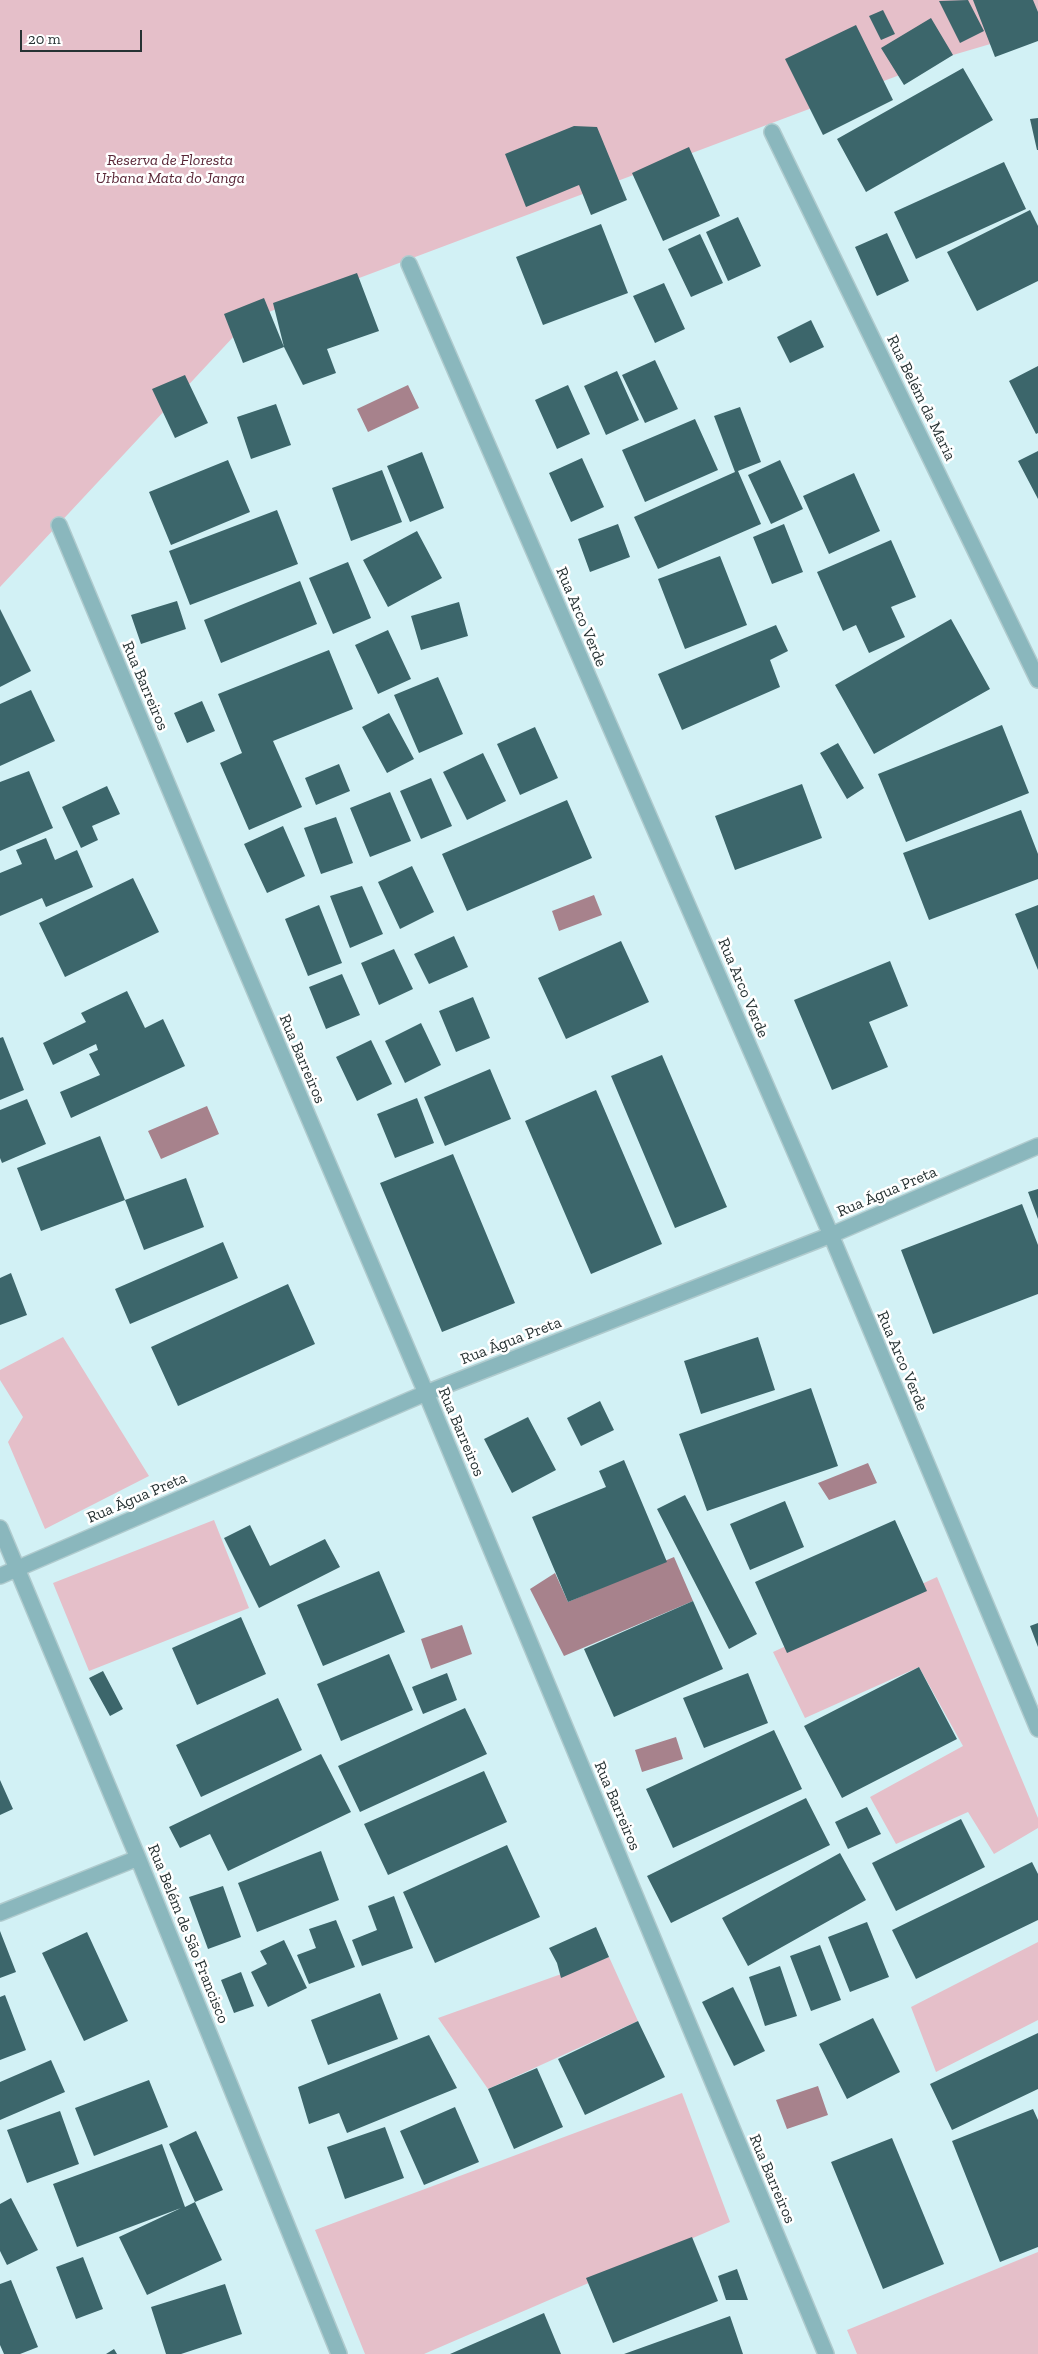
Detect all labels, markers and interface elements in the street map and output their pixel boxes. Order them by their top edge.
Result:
scale bar [22,20,145,52]
text: 20 m [28,30,61,48]
park label: Reserva de Floresta Urbana Mata do Janga [95,150,245,188]
street label: Rua Belém da Maria [882,332,960,464]
street label: Rua Arco Verde [551,564,611,670]
street label: Rua Barreiros [118,639,172,733]
street label: Rua Arco Verde [713,935,773,1041]
street label: Rua Barreiros [275,1012,329,1106]
street label: Rua Água Preta [834,1162,940,1222]
street label: Rua Arco Verde [872,1308,932,1414]
street label: Rua Água Preta [458,1313,564,1369]
street label: Rua Barreiros [434,1385,488,1479]
street label: Rua Água Preta [84,1468,190,1528]
street label: Rua Barreiros [590,1759,644,1853]
street label: Rua Belém de São Francisco [143,1842,233,2026]
street label: Rua Barreiros [745,2132,799,2226]

